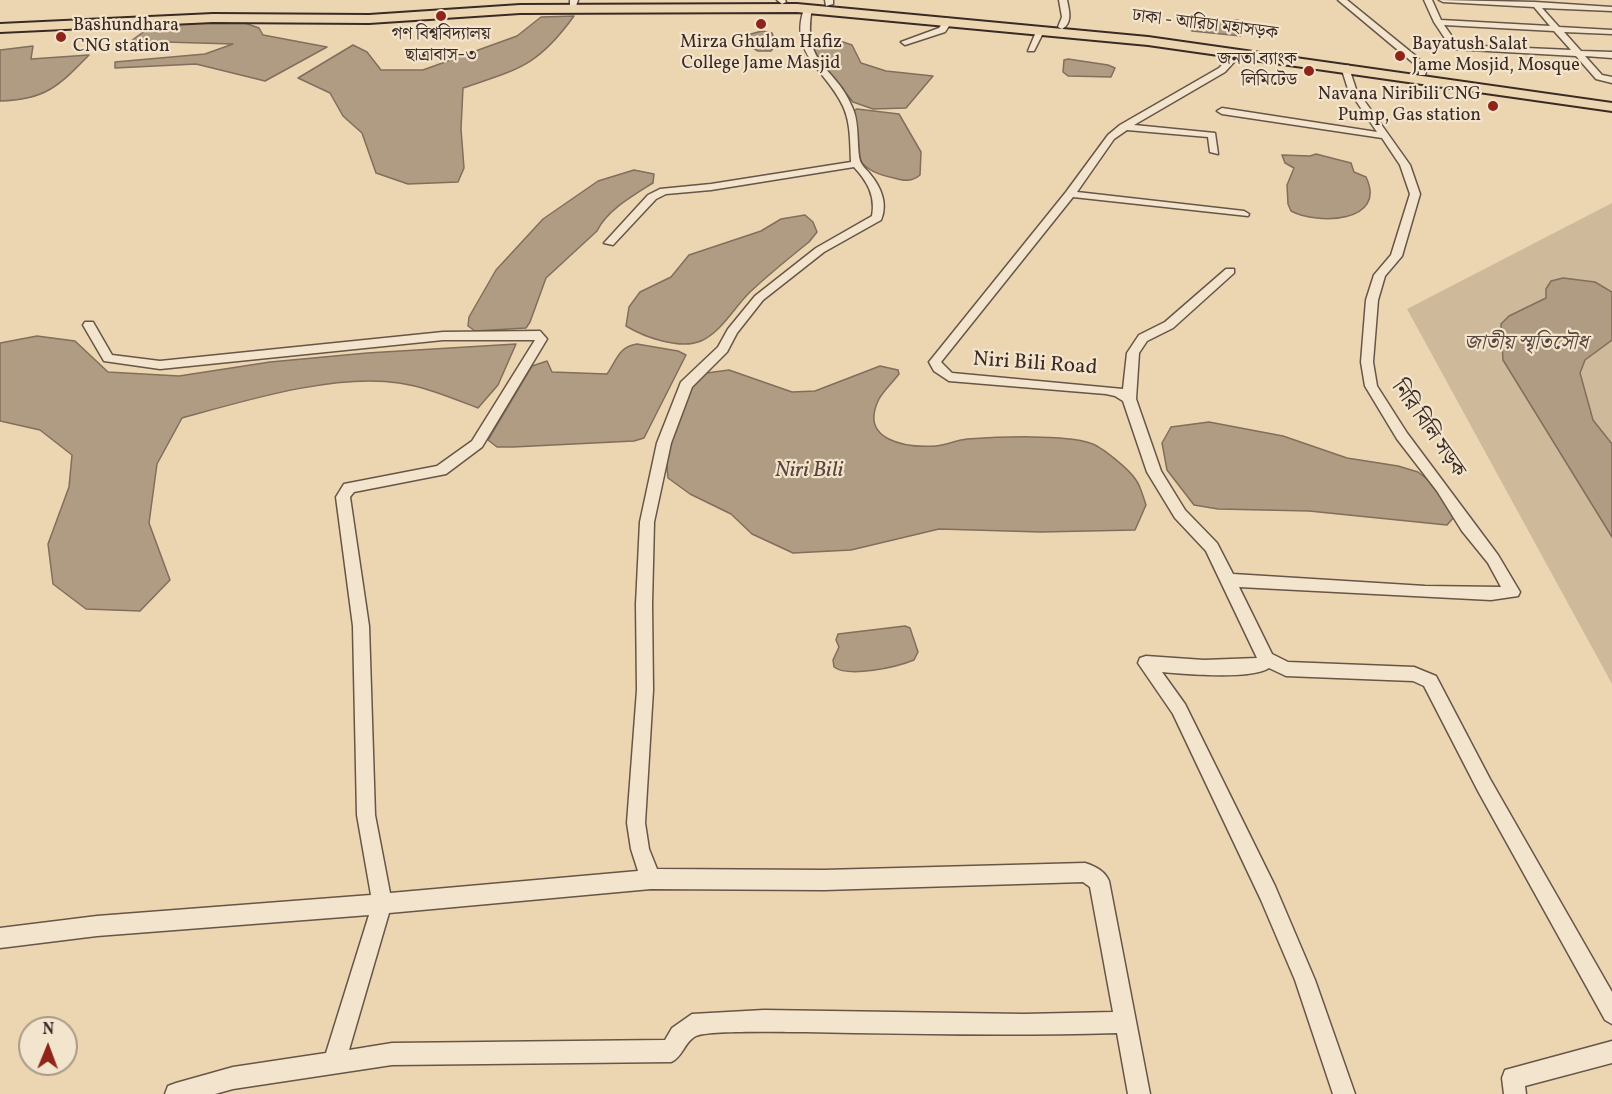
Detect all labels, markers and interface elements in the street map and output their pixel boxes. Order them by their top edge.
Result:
street label: ঢাকা - আরিচা মহাসড়ক [1131,6,1279,46]
marker: গণ বিশ্ববিদ্যালয় ছাত্রাবাস-৩ [434,9,448,23]
place label: Bashundhara CNG station [73,16,179,58]
marker: Mirza Ghulam Hafiz College Jame Masjid [754,17,768,31]
place label: গণ বিশ্ববিদ্যালয় ছাত্রাবাস-৩ [391,25,491,68]
marker: Bashundhara CNG station [54,30,68,44]
place label: Mirza Ghulam Hafiz College Jame Masjid [680,33,842,76]
place label: Bayatush Salat Jame Mosjid, Mosque [1412,35,1580,78]
marker: Bayatush Salat Jame Mosjid, Mosque [1393,49,1407,63]
place label: জনতা ব্যাংক লিমিটেড [1217,50,1297,92]
marker: জনতা ব্যাংক লিমিটেড [1302,64,1316,78]
place label: Navana Niribili CNG Pump, Gas station [1318,85,1481,128]
marker: Navana Niribili CNG Pump, Gas station [1486,99,1500,113]
park label: জাতীয় স্মৃতিসৌধ [1464,332,1588,358]
street label: Niri Bili Road [972,348,1098,382]
street label: নিরি বিলি সড়ক [1384,377,1470,483]
water label: Niri Bili [775,459,843,485]
north arrow [18,1016,78,1076]
text: N [42,1019,54,1041]

